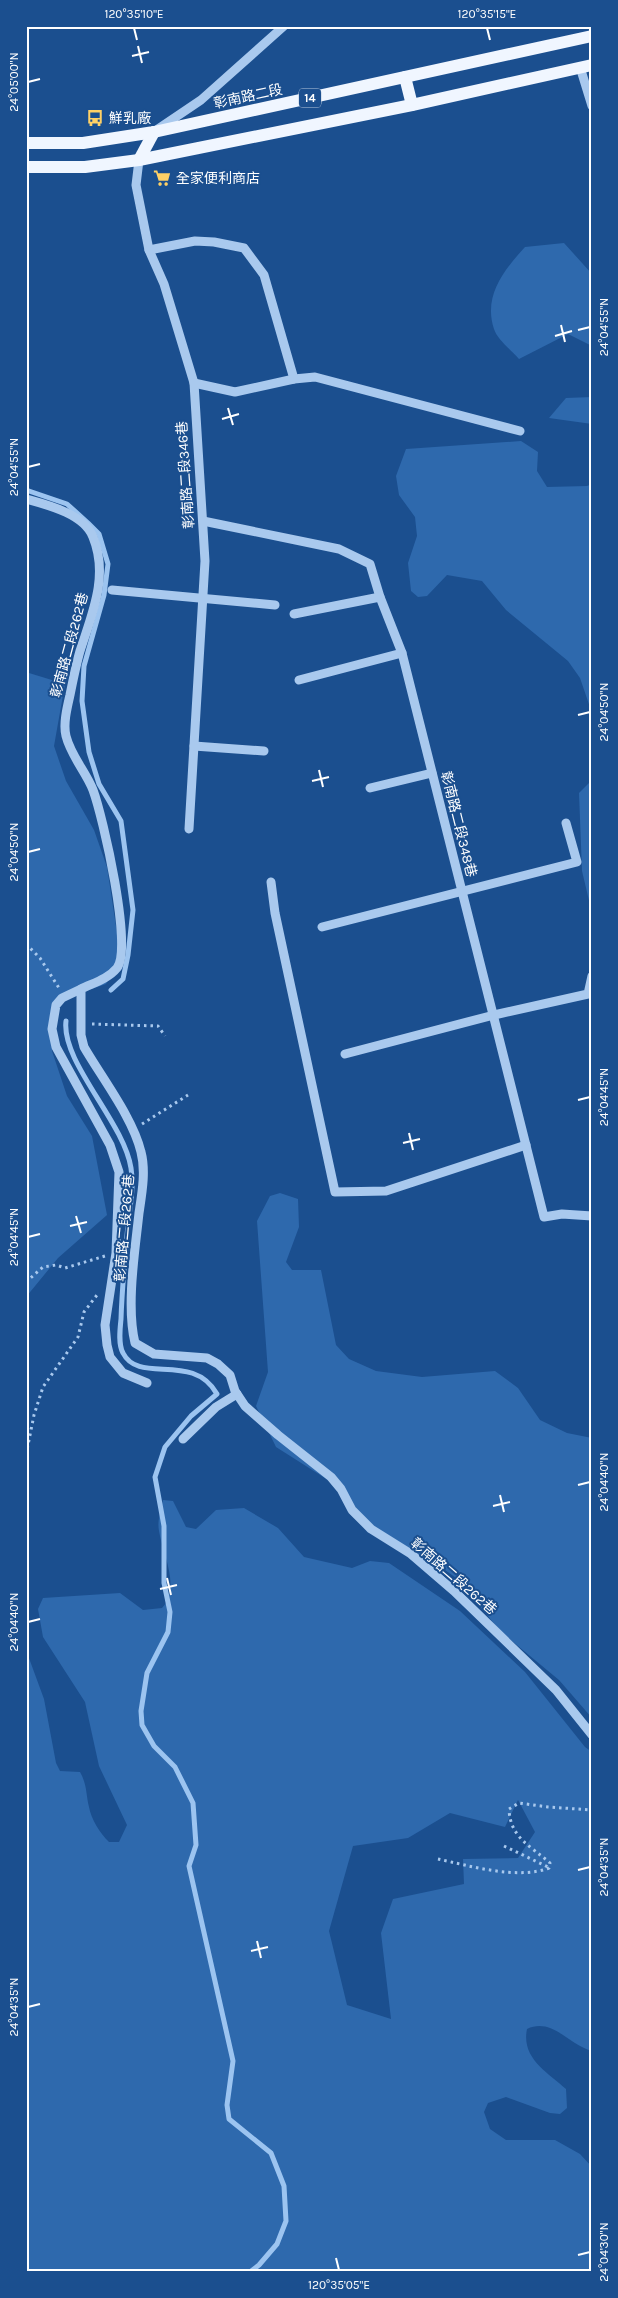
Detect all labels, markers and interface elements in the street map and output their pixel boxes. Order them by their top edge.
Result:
text: 120°35'10"E [104,7,164,21]
text: 120°35'15"E [458,7,516,21]
text: 24°05'00"N [7,52,21,112]
street label: 彰南路二段 [212,81,284,112]
road number: 14 [299,89,321,108]
bus stop icon: 鮮乳廠 [85,108,105,128]
place label: 鮮乳廠 [109,110,151,127]
supermarket icon: 全家便利商店 [152,168,172,188]
place label: 全家便利商店 [176,170,260,187]
text: 24°04'55"N [597,298,611,356]
street label: 彰南路二段346巷 [173,420,198,529]
text: 24°04'55"N [7,438,21,496]
street label: 彰南路二段262巷 [47,591,92,700]
text: 24°04'50"N [597,683,611,741]
street label: 彰南路二段348巷 [437,769,480,879]
text: 24°04'50"N [7,823,21,881]
text: 24°04'45"N [597,1068,611,1126]
street label: 彰南路二段262巷 [111,1173,138,1283]
text: 24°04'45"N [7,1208,21,1266]
text: 24°04'40"N [597,1453,611,1511]
street label: 彰南路二段262巷 [407,1534,500,1618]
text: 24°04'40"N [7,1593,21,1651]
text: 24°04'35"N [597,1838,611,1896]
text: 24°04'35"N [7,1978,21,2036]
text: 24°04'30"N [597,2222,611,2282]
text: 120°35'05"E [308,2278,370,2292]

